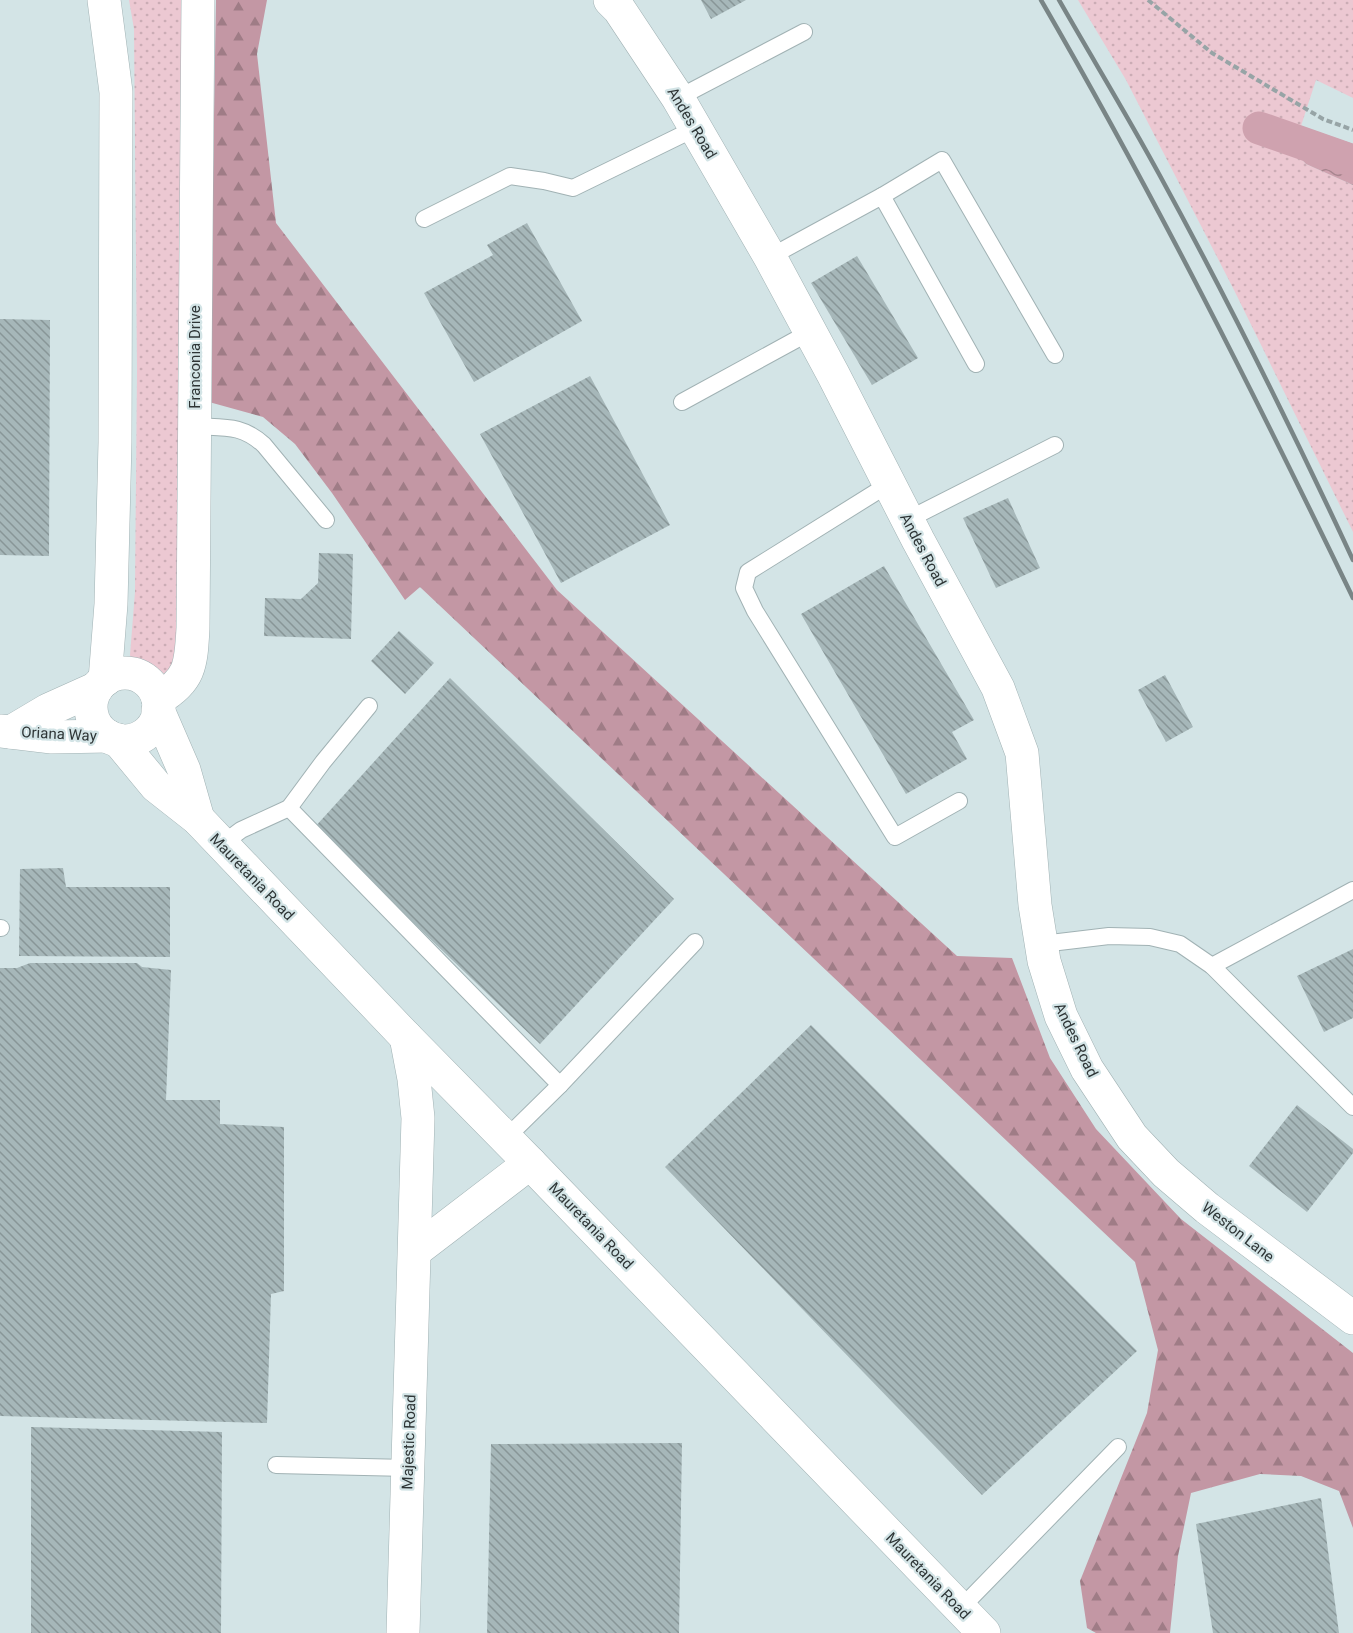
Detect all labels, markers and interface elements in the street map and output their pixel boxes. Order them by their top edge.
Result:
street label: Andes Road [664,84,720,162]
street label: Franconia Drive [186,305,204,409]
street label: Andes Road [896,510,950,590]
street label: Oriana Way [21,723,97,745]
street label: Mauretania Road [206,830,298,924]
street label: Andes Road [1050,1000,1102,1080]
street label: Mauretania Road [545,1179,637,1273]
street label: Weston Lane [1198,1198,1278,1266]
street label: Majestic Road [398,1394,420,1490]
street label: Mauretania Road [882,1529,974,1623]

